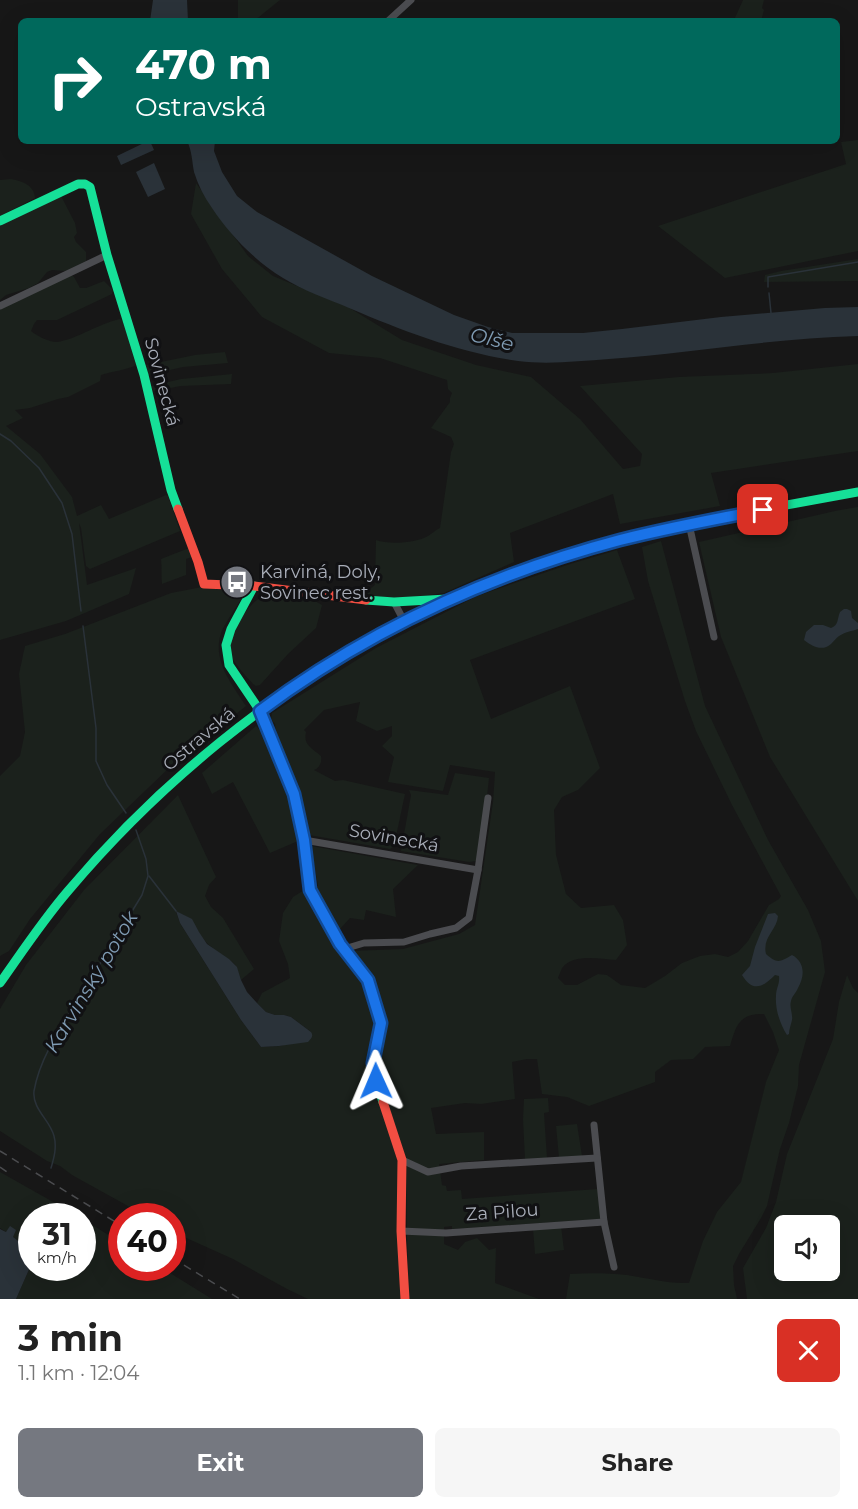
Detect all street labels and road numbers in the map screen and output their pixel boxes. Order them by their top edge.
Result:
street label: Sovinecká [140,335,184,429]
street label: Ostravská [158,702,240,776]
street label: Sovinecká [347,819,441,857]
street label: Za Pilou [465,1198,539,1226]

